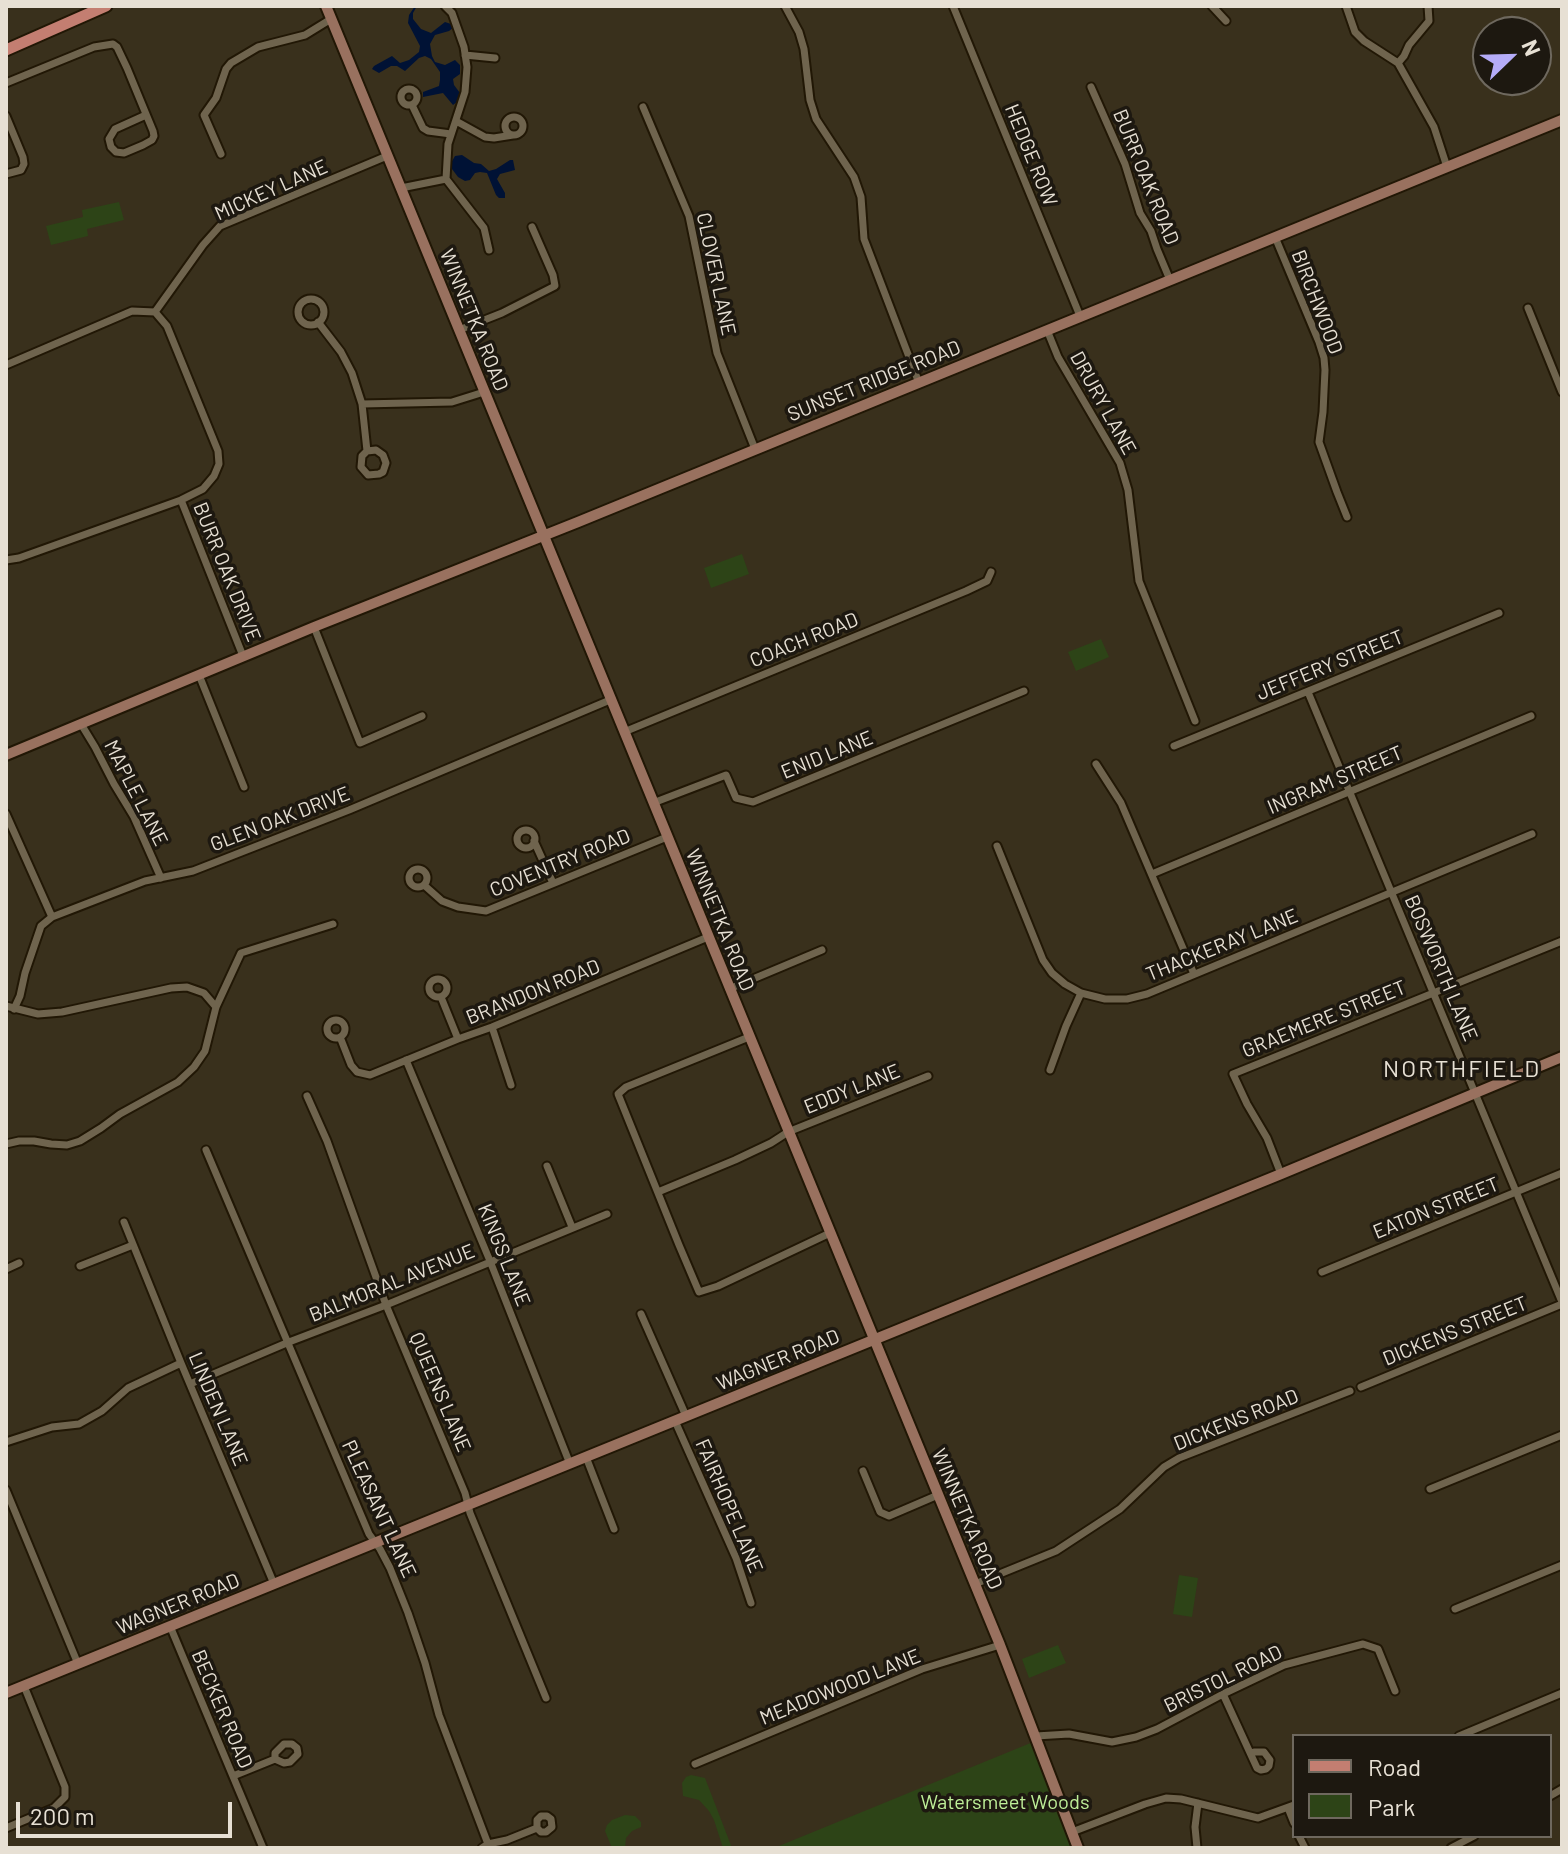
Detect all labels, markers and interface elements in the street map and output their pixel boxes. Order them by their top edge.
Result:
north arrow [1472,16,1552,96]
text: N [1517,36,1547,59]
street label: HEDGE ROW [1000,100,1062,210]
street label: BURR OAK ROAD [1108,106,1184,248]
street label: MICKEY LANE [211,154,331,226]
street label: CLOVER LANE [691,210,741,338]
street label: WINNETKA ROAD [435,246,513,394]
street label: BIRCHWOOD [1286,247,1348,357]
street label: SUNSET RIDGE ROAD [784,335,964,427]
street label: DRURY LANE [1065,347,1141,459]
street label: BURR OAK DRIVE [188,499,266,645]
street label: COACH ROAD [746,607,862,673]
street label: JEFFERY STREET [1253,625,1407,705]
street label: ENID LANE [778,726,876,784]
street label: MAPLE LANE [99,736,173,850]
street label: INGRAM STREET [1264,741,1406,819]
street label: GLEN OAK DRIVE [207,781,353,857]
street label: COVENTRY ROAD [486,824,634,902]
street label: WINNETKA ROAD [681,846,759,994]
street label: BOSWORTH LANE [1399,891,1483,1045]
street label: THACKERAY LANE [1143,904,1301,986]
street label: BRANDON ROAD [463,954,603,1030]
street label: GRAEMERE STREET [1239,975,1409,1063]
district label: NORTHFIELD [1383,1055,1541,1083]
street label: EDDY LANE [800,1059,904,1119]
street label: EATON STREET [1369,1172,1503,1244]
street label: KINGS LANE [473,1200,535,1310]
street label: BALMORAL AVENUE [306,1239,478,1327]
street label: DICKENS STREET [1379,1291,1531,1371]
street label: WAGNER ROAD [713,1324,843,1396]
street label: QUEENS LANE [404,1329,476,1455]
street label: LINDEN LANE [183,1348,253,1470]
street label: DICKENS ROAD [1170,1384,1302,1456]
street label: FAIRHOPE LANE [690,1435,768,1577]
street label: PLEASANT LANE [337,1436,421,1582]
street label: WINNETKA ROAD [927,1445,1007,1593]
street label: WAGNER ROAD [113,1568,243,1640]
street label: BRISTOL ROAD [1160,1640,1286,1718]
street label: MEADOWOOD LANE [756,1644,924,1730]
street label: BECKER ROAD [186,1646,258,1772]
legend [1292,1734,1552,1838]
text: Road [1368,1752,1421,1781]
scale bar [20,1786,236,1836]
park label: Watersmeet Woods [921,1790,1089,1814]
text: Park [1368,1792,1415,1821]
text: 200 m [30,1801,95,1830]

